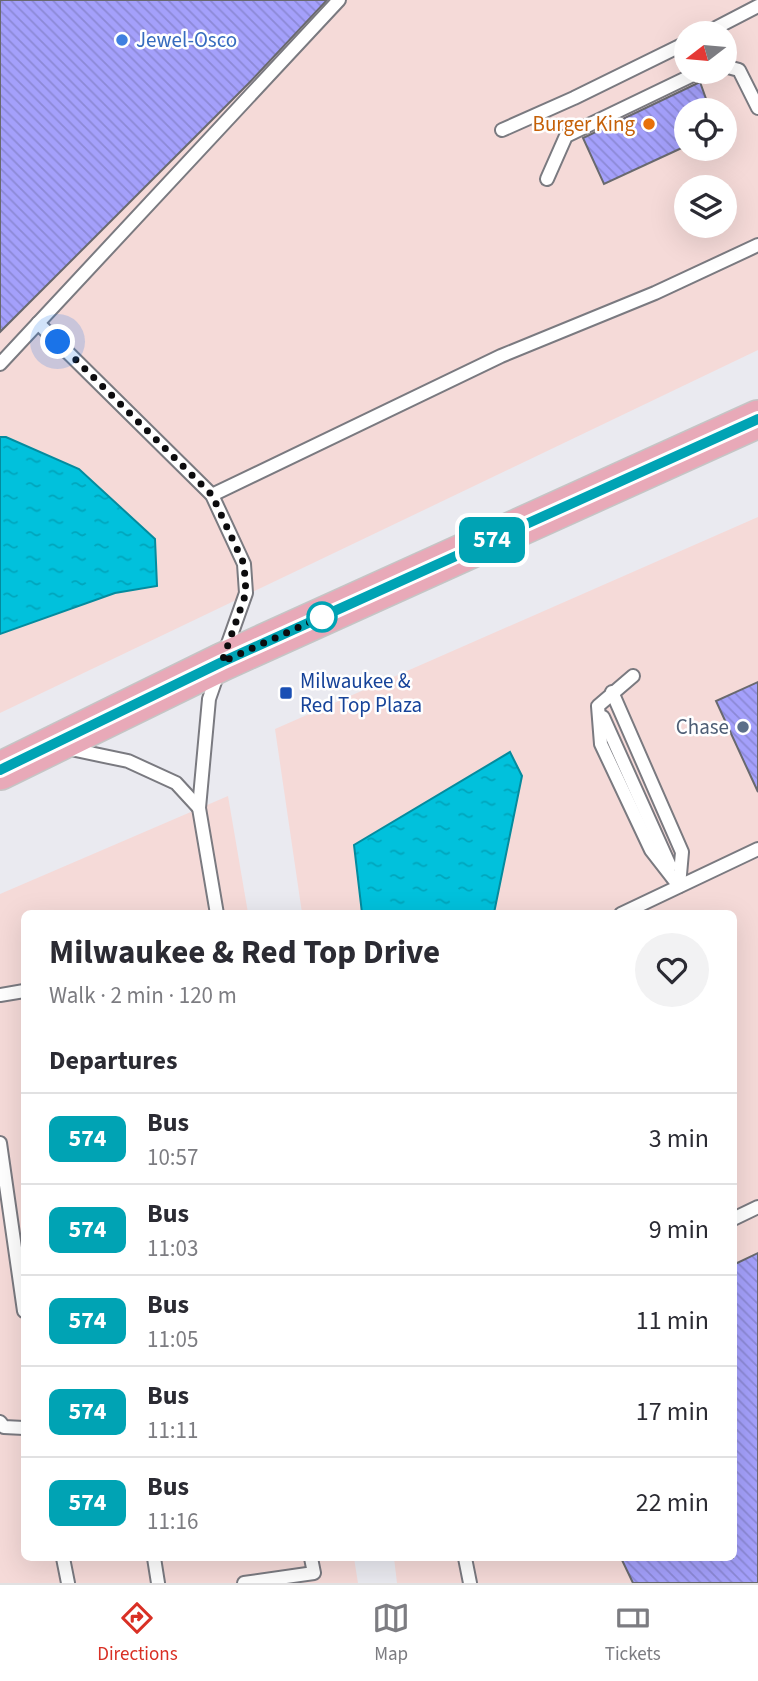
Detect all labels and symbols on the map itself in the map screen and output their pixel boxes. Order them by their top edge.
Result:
north arrow [674,21,737,84]
place label: Jewel-Osco [136,25,237,55]
marker: Jewel-Osco [114,32,130,48]
place label: Burger King [533,109,635,139]
marker: Burger King [641,116,657,132]
your location [40,324,75,359]
line badge: 574 [452,517,532,563]
unlabelled marker [307,602,337,632]
place label: Milwaukee & Red Top Plaza [300,666,422,720]
marker: Milwaukee & Red Top Plaza [278,685,294,701]
place label: Chase [676,712,729,742]
marker: Chase [735,719,751,735]

